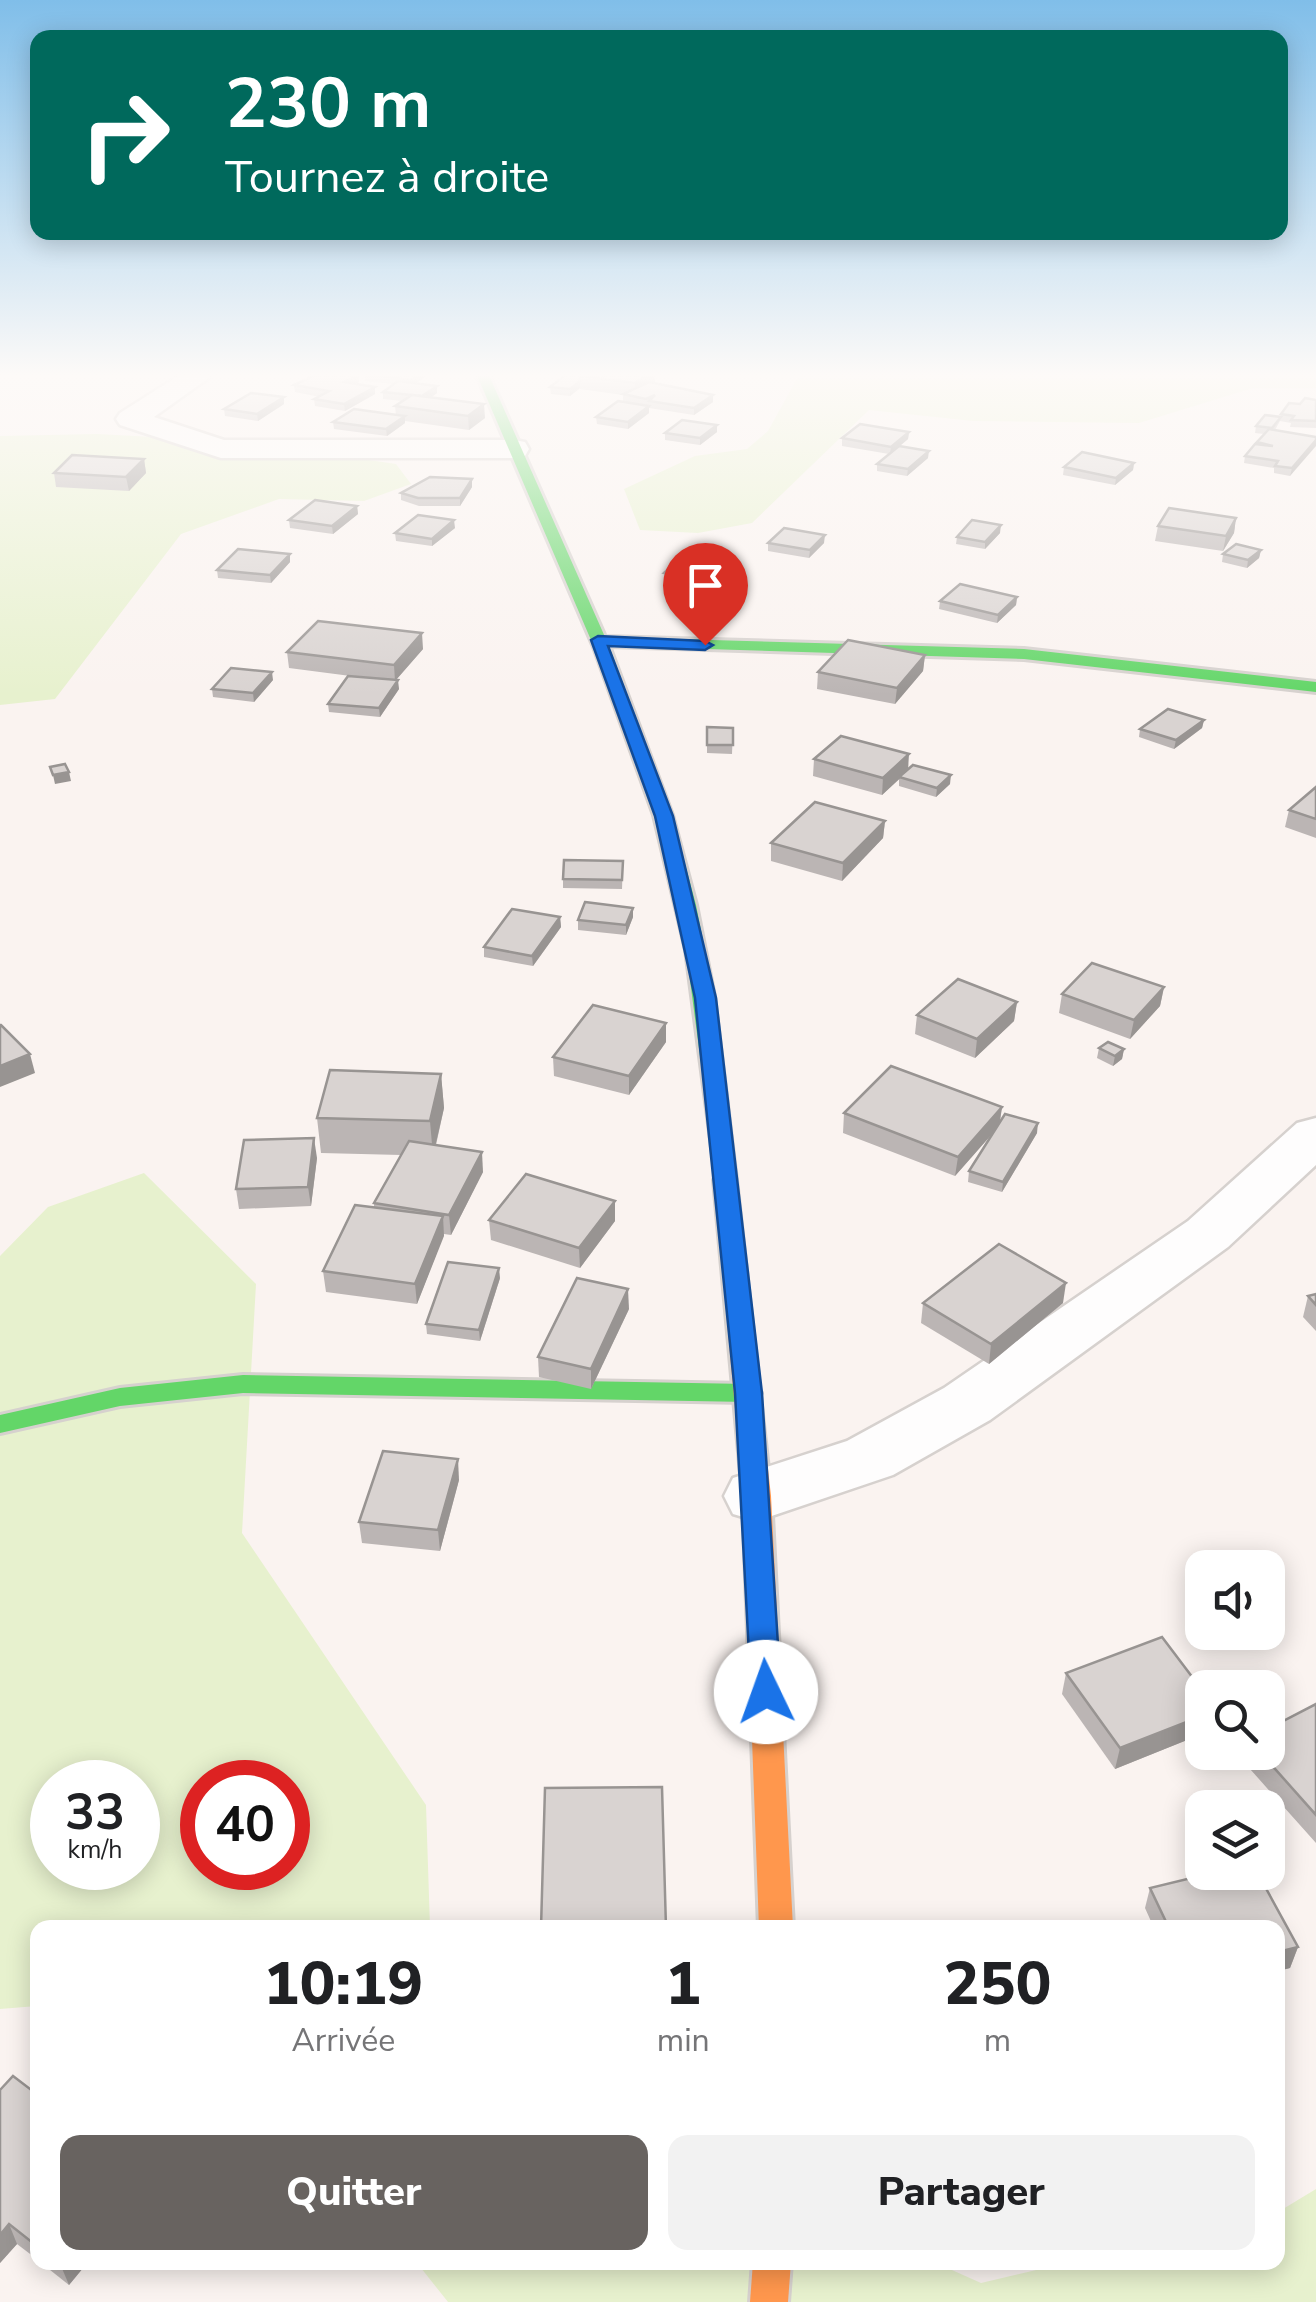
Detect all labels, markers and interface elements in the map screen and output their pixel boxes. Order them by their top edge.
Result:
text: 230 m [225,56,431,152]
icon: right [60,70,190,200]
text: Tournez à droite [225,147,549,208]
pin [663,543,748,646]
icon: arrive [678,558,733,613]
map controls [1185,1550,1285,1890]
button: sound [1185,1550,1285,1650]
position arrow [714,1640,818,1744]
button: search [1185,1670,1285,1770]
speed limit sign: 40 [180,1760,310,1890]
text: 33 [65,1778,125,1847]
button: layers [1185,1790,1285,1890]
text: km/h [67,1833,123,1867]
text: 10:19 [264,1943,423,2025]
text: 1 [665,1943,701,2025]
text: 250 [943,1943,1051,2025]
text: Arrivée [291,2019,395,2062]
text: min [657,2019,710,2062]
text: m [984,2019,1011,2062]
button: Quitter [60,2135,648,2250]
button: Partager [668,2135,1255,2250]

